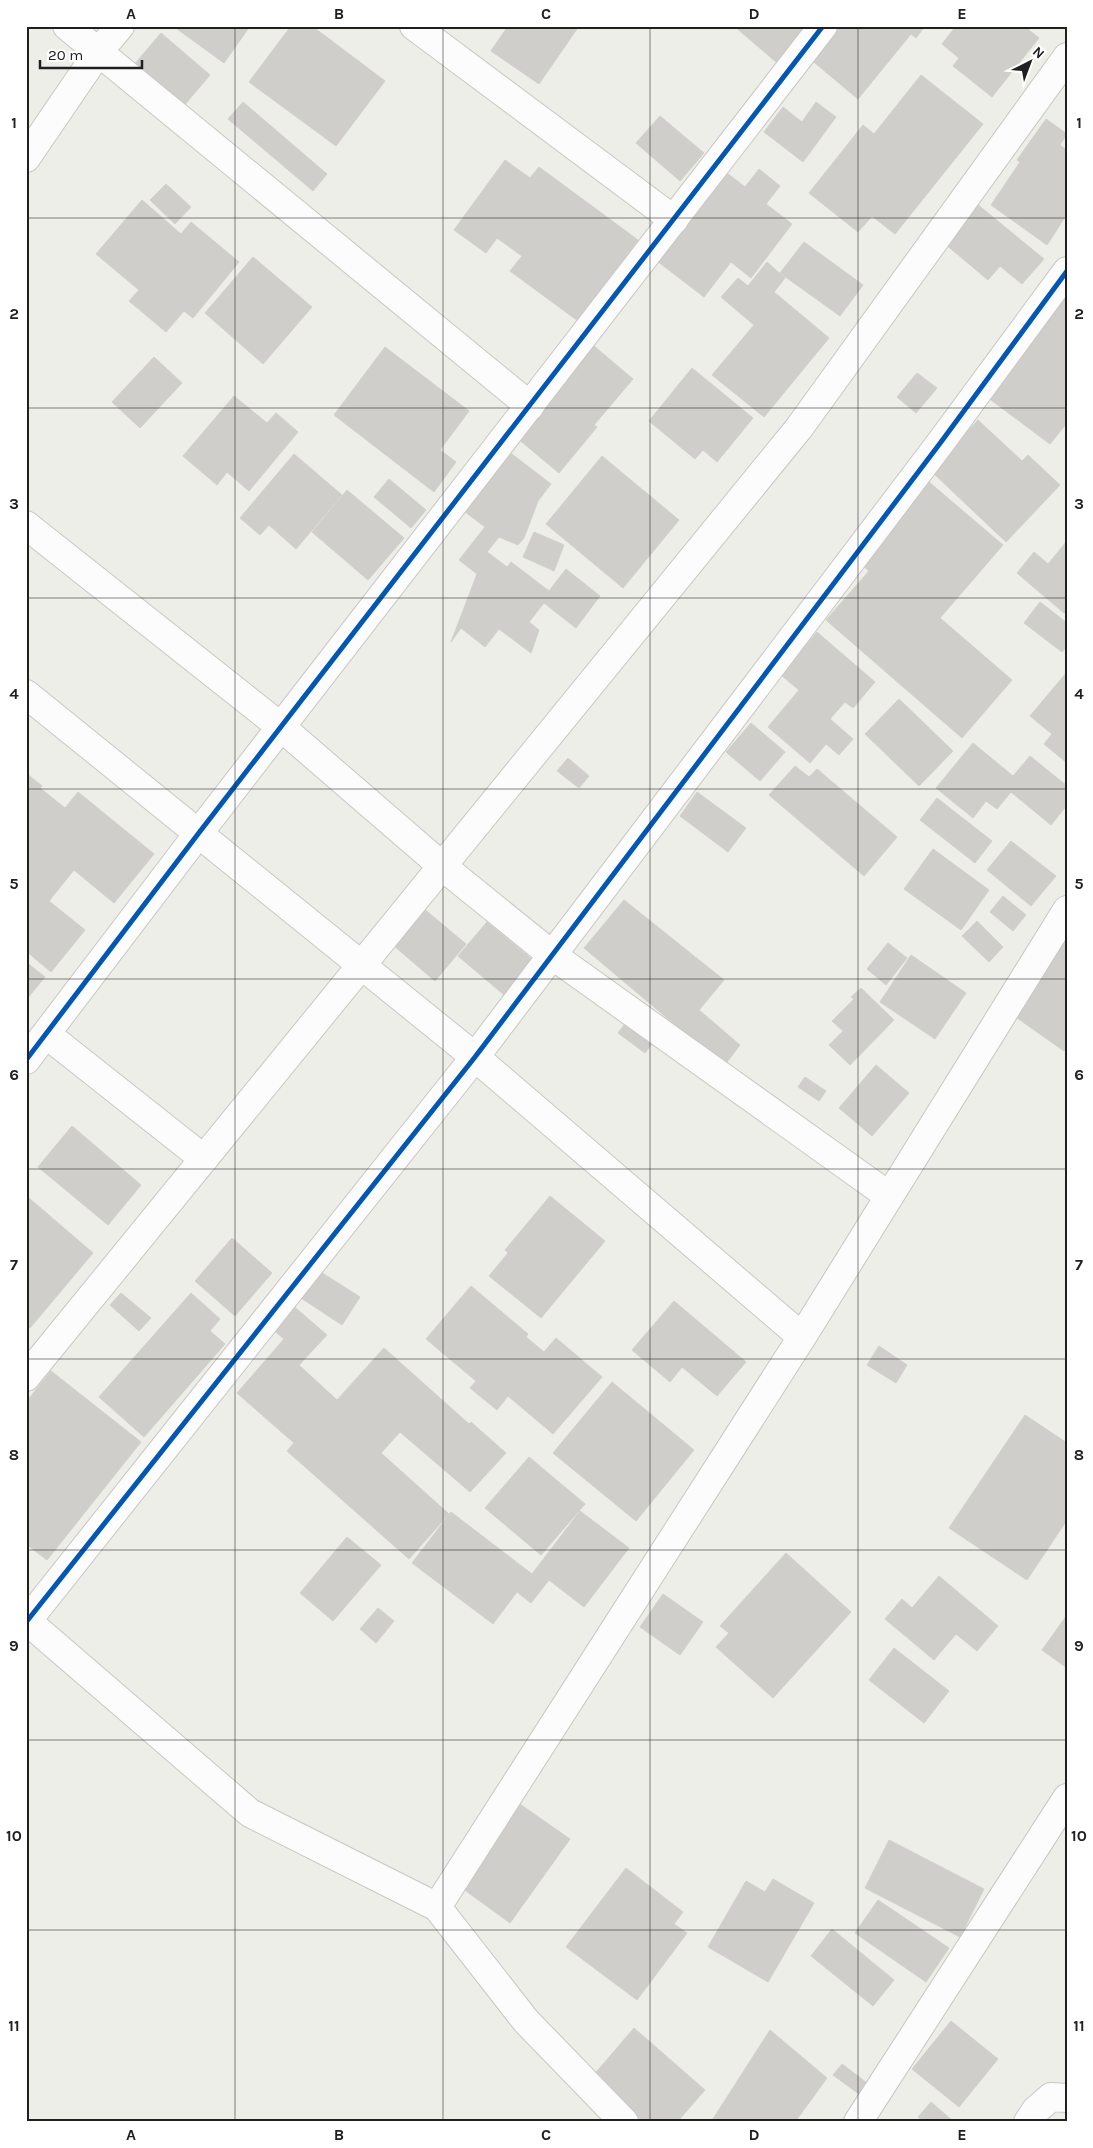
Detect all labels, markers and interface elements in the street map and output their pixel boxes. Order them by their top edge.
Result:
text: A [126,4,136,23]
text: B [334,4,344,23]
text: C [541,4,551,23]
text: D [749,4,760,23]
text: E [957,4,967,23]
scale bar [40,38,142,70]
north arrow [1006,38,1056,88]
text: N [1029,43,1048,62]
text: 20 m [48,46,83,64]
text: 1 [11,113,17,132]
text: 1 [1076,113,1082,132]
text: 2 [9,304,19,323]
text: 2 [1074,304,1084,323]
text: 3 [9,494,19,513]
text: 3 [1074,494,1084,513]
text: 4 [9,684,19,703]
text: 4 [1074,684,1084,703]
text: 5 [9,874,19,893]
text: 5 [1074,874,1084,893]
text: 6 [9,1065,19,1084]
text: 6 [1074,1065,1084,1084]
text: 7 [10,1255,18,1274]
text: 7 [1075,1255,1083,1274]
text: 8 [9,1445,19,1464]
text: 8 [1074,1445,1084,1464]
text: 9 [9,1636,19,1655]
text: 9 [1074,1636,1084,1655]
text: 10 [6,1826,22,1845]
text: 10 [1071,1826,1087,1845]
text: 11 [8,2016,20,2035]
text: 11 [1073,2016,1085,2035]
text: A [126,2125,136,2144]
text: B [334,2125,344,2144]
text: C [541,2125,551,2144]
text: D [749,2125,760,2144]
text: E [957,2125,967,2144]

